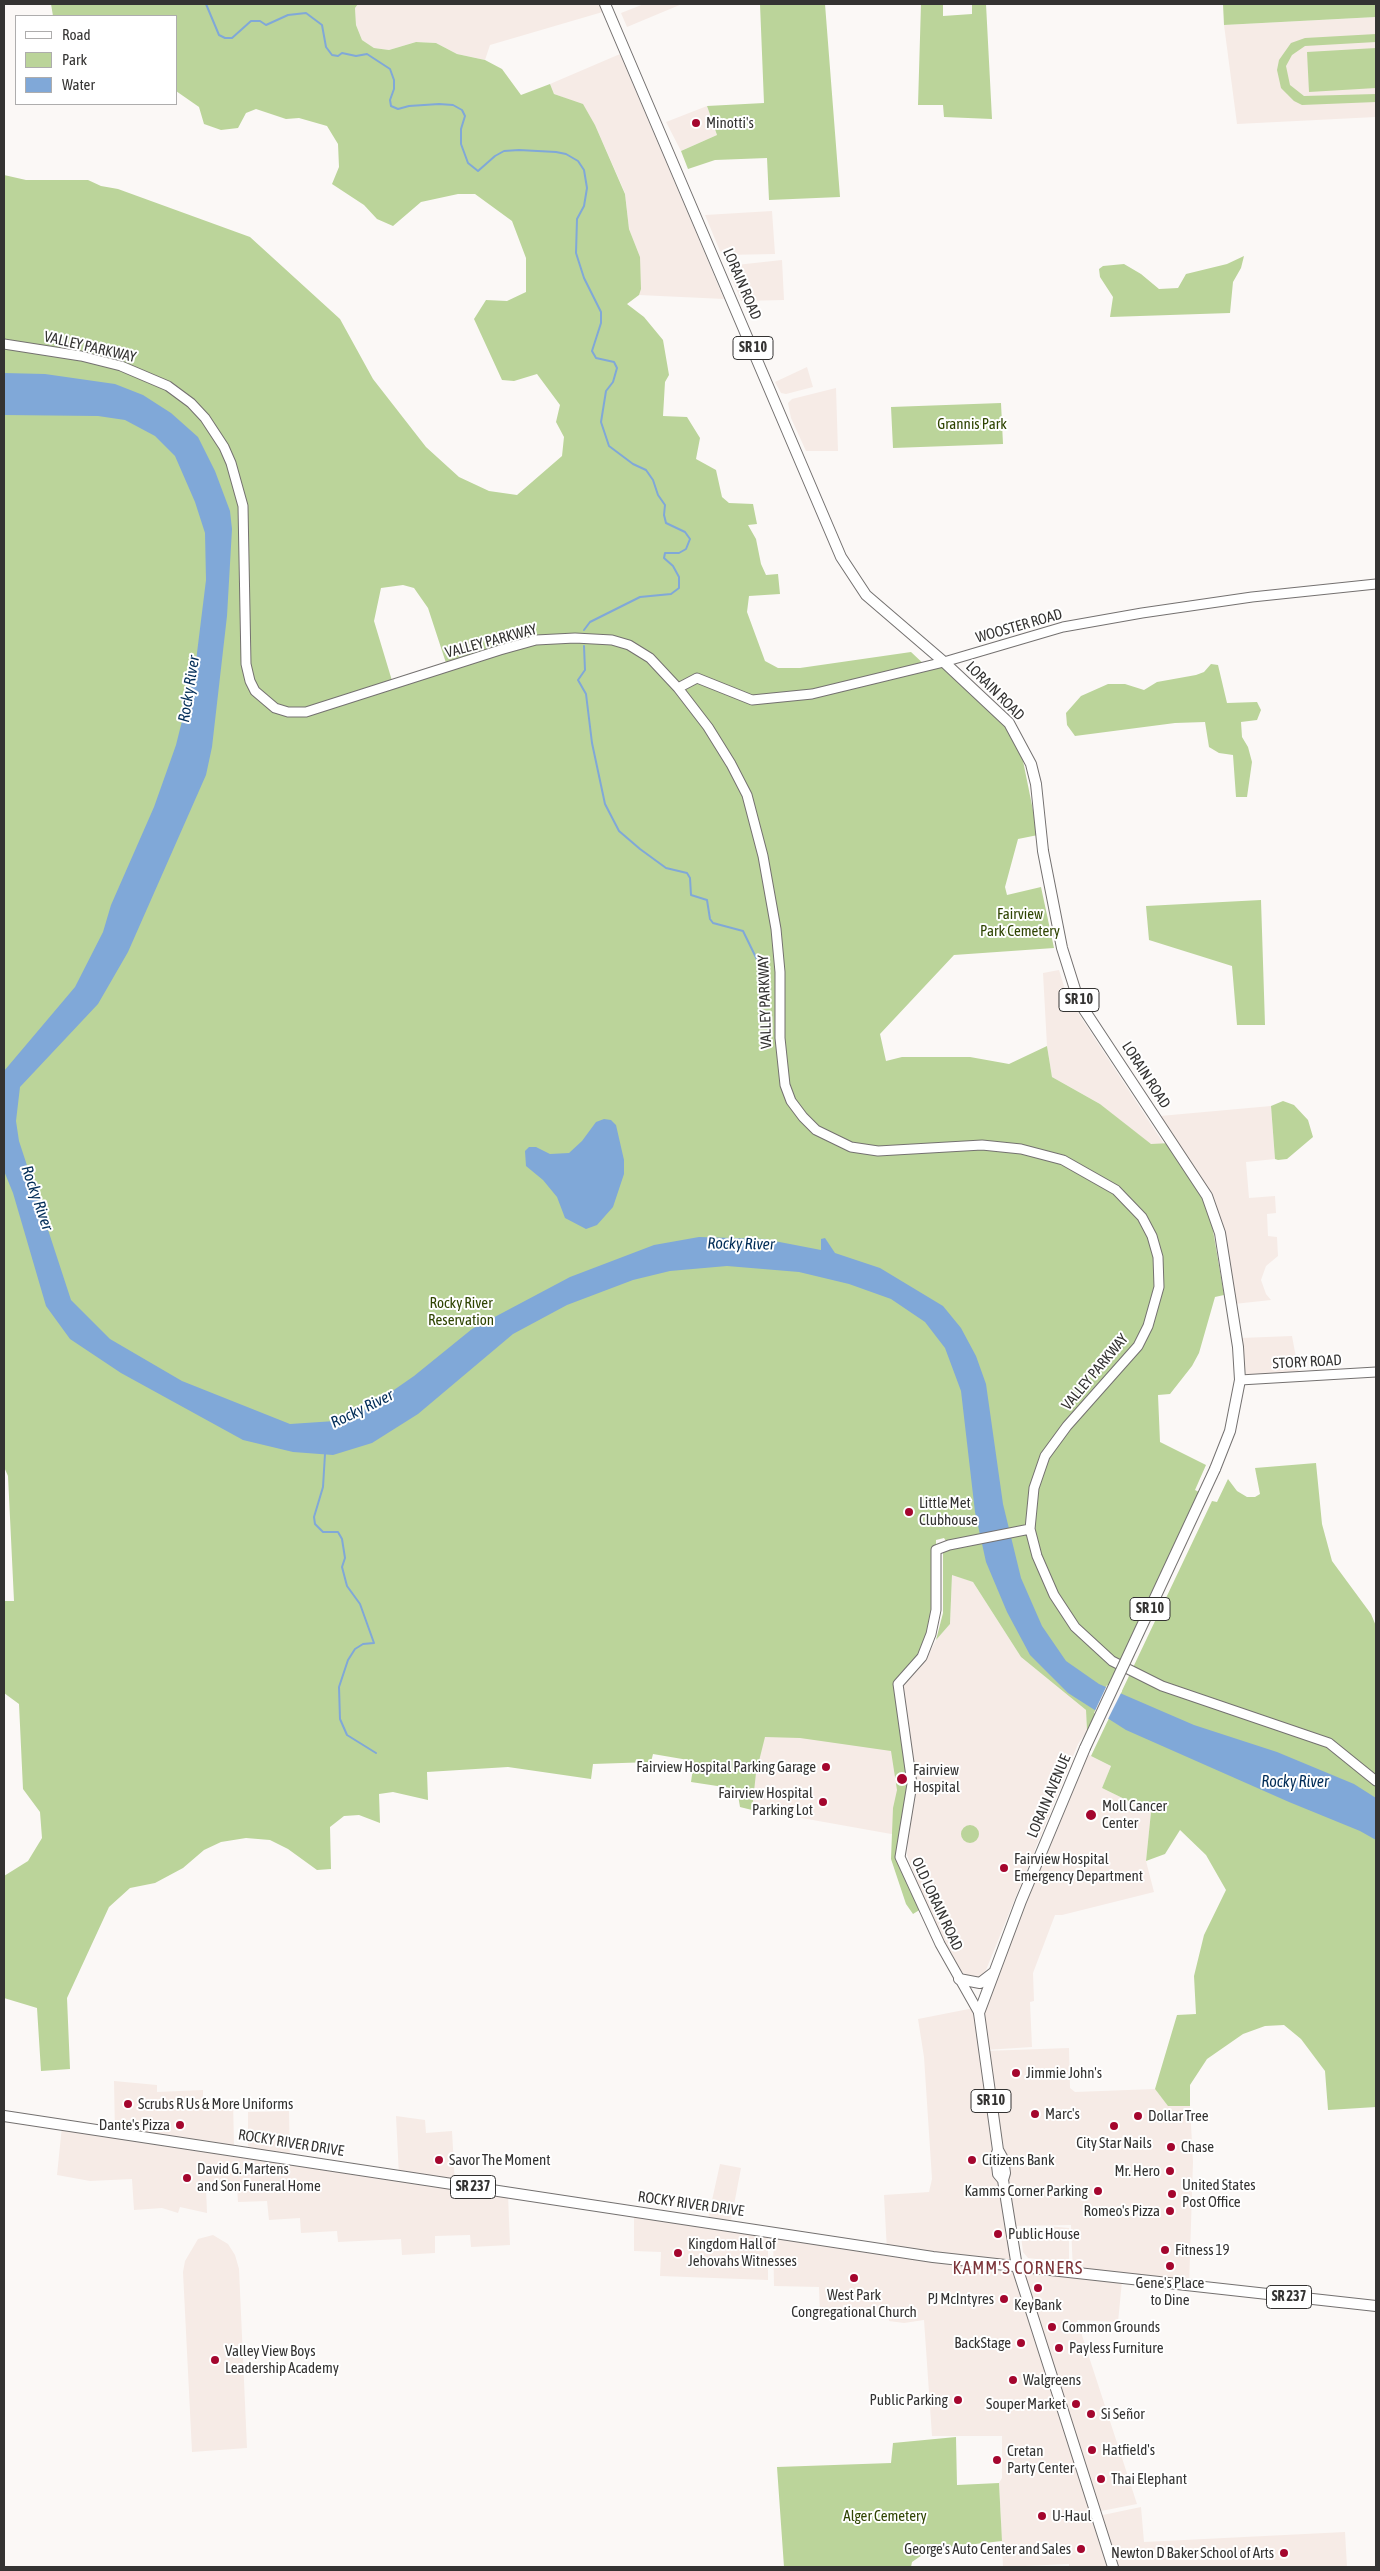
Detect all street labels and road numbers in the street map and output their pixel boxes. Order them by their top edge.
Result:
street label: LORAIN ROAD [719,246,765,322]
street label: VALLEY PARKWAY [42,328,138,366]
road number: SR 10 [733,336,773,359]
street label: WOOSTER ROAD [974,605,1064,647]
street label: VALLEY PARKWAY [443,620,539,662]
street label: LORAIN ROAD [962,658,1028,724]
street label: VALLEY PARKWAY [754,955,776,1049]
road number: SR 10 [1059,988,1099,1012]
street label: LORAIN ROAD [1118,1038,1174,1112]
street label: VALLEY PARKWAY [1058,1330,1132,1414]
street label: STORY ROAD [1272,1351,1342,1373]
road number: SR 10 [1130,1598,1170,1620]
street label: LORAIN AVENUE [1023,1752,1075,1840]
street label: OLD LORAIN ROAD [908,1855,966,1953]
road number: SR 10 [971,2090,1011,2112]
street label: ROCKY RIVER DRIVE [237,2126,345,2160]
road number: SR 237 [450,2176,496,2198]
street label: ROCKY RIVER DRIVE [637,2188,745,2220]
road number: SR 237 [1266,2286,1312,2308]

